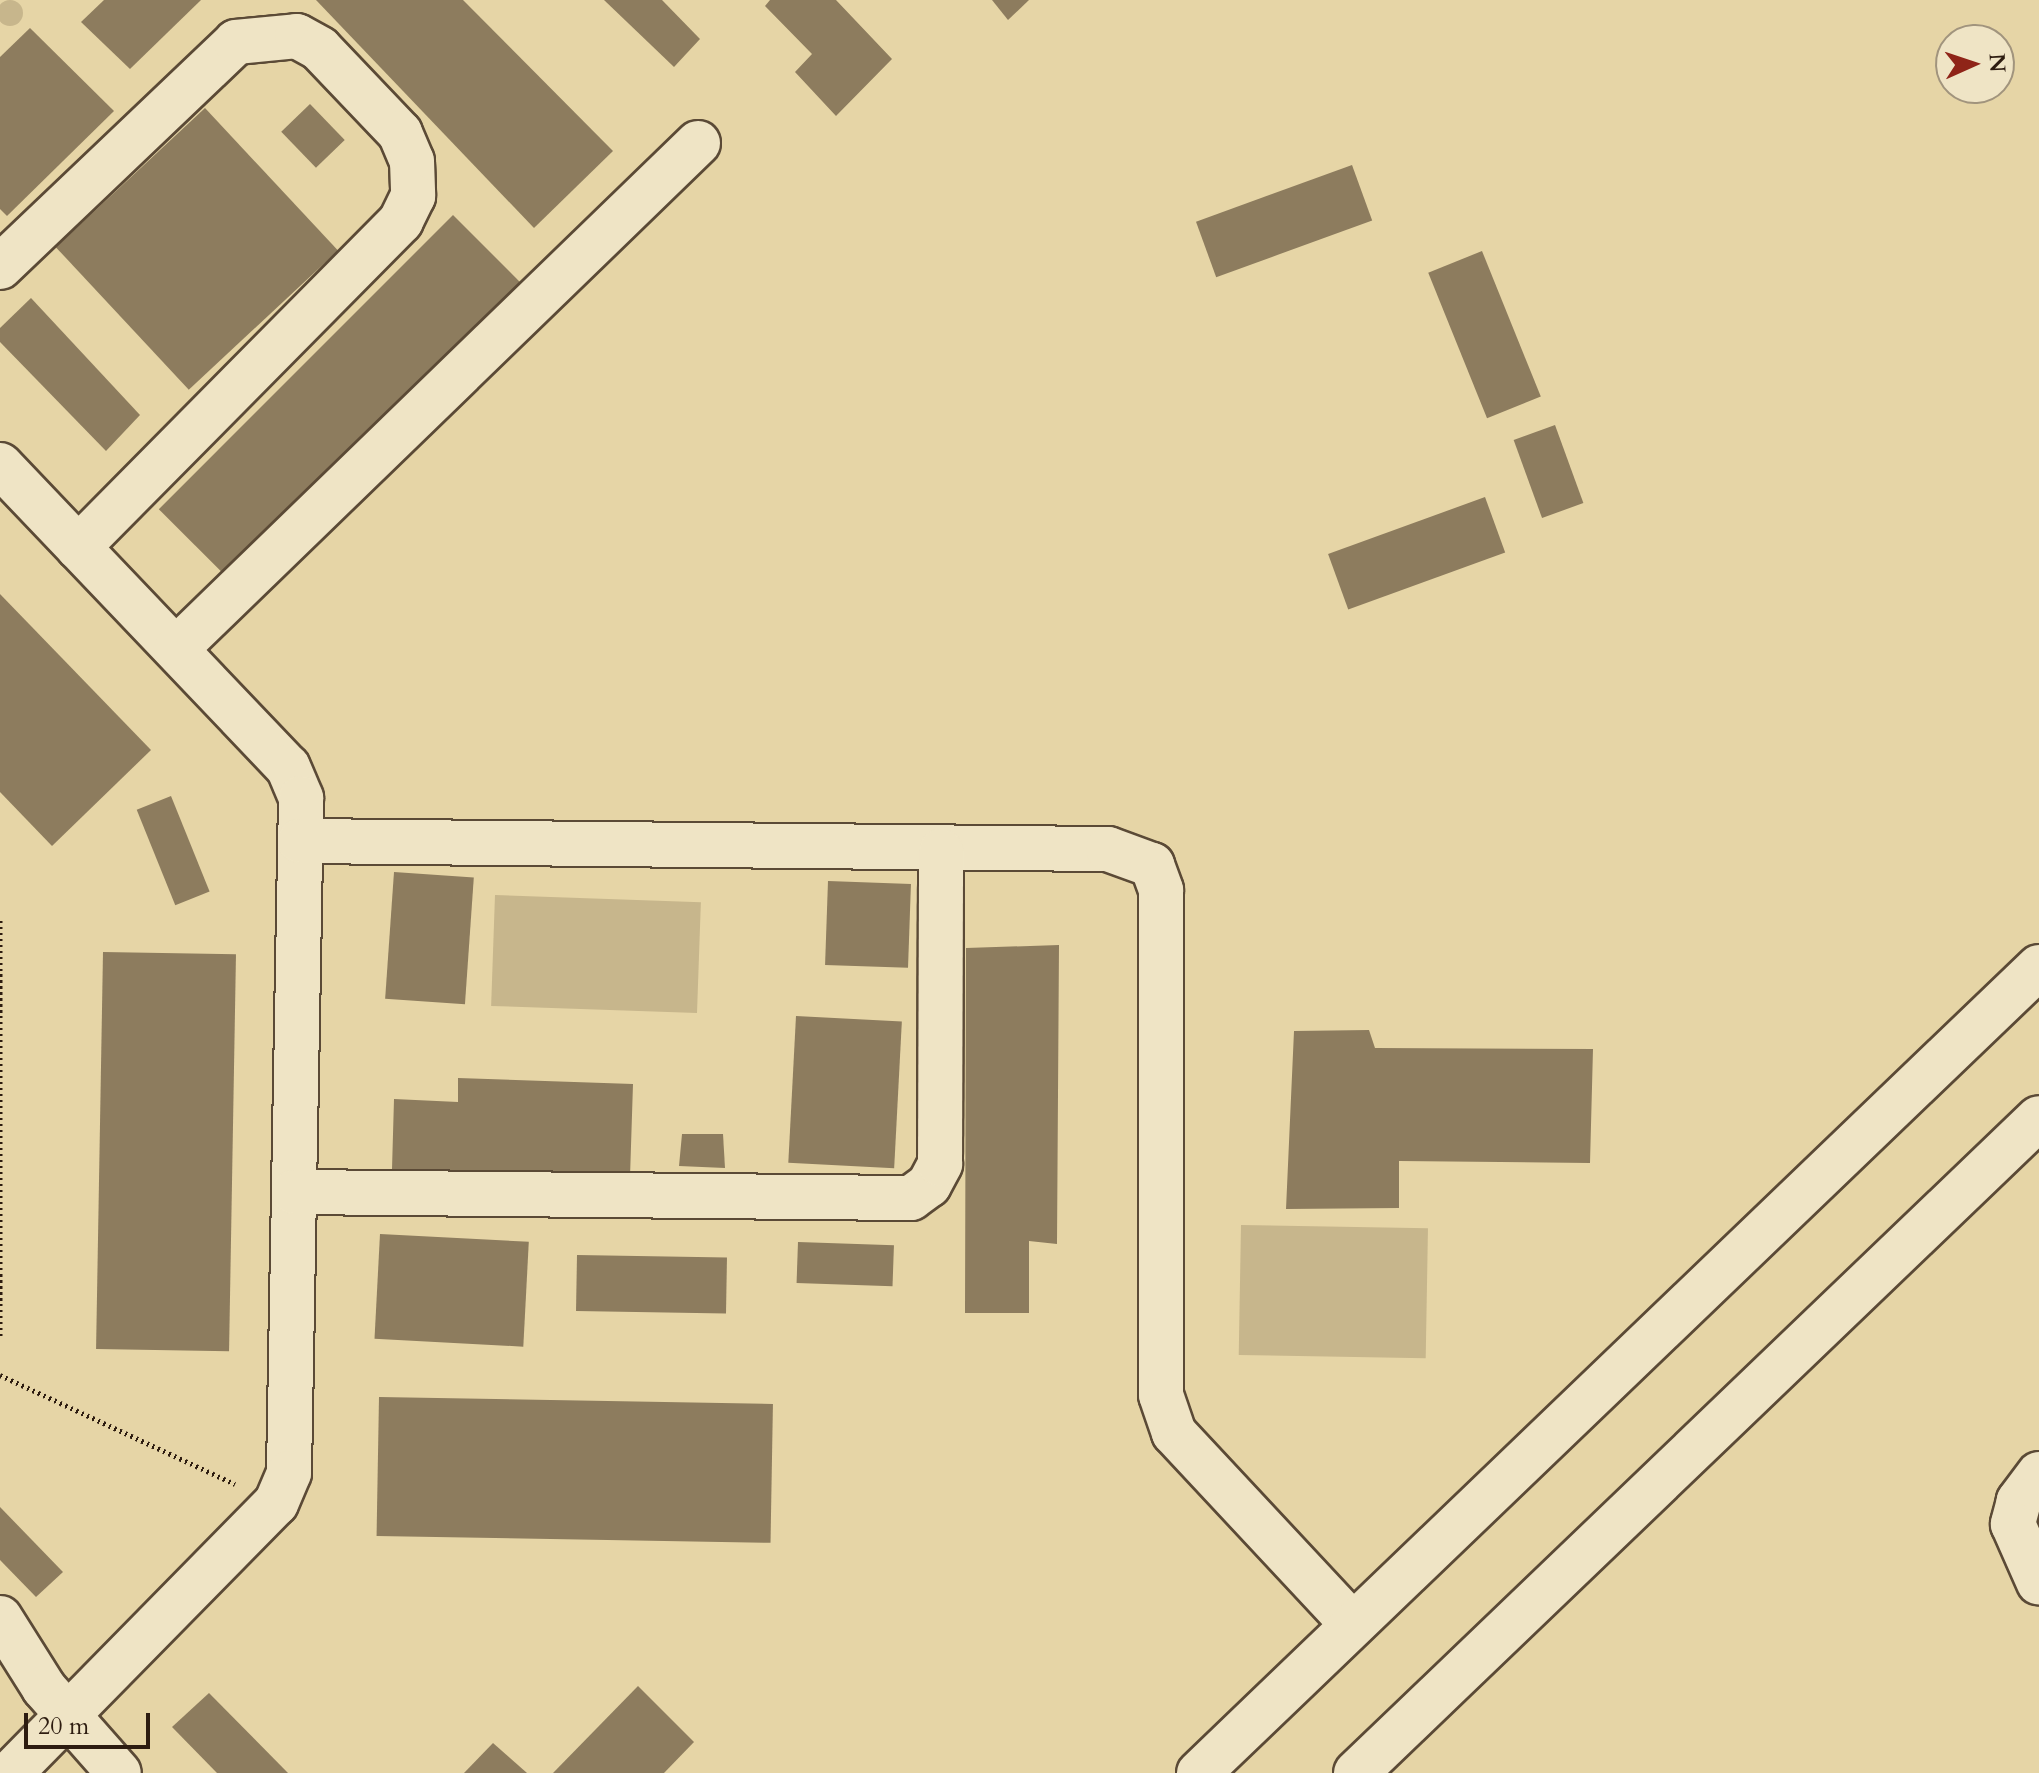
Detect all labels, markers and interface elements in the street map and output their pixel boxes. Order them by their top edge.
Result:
north arrow [1935,24,2015,104]
text: N [1981,53,2012,73]
scale bar [28,1697,154,1747]
text: 20 m [38,1710,89,1743]

